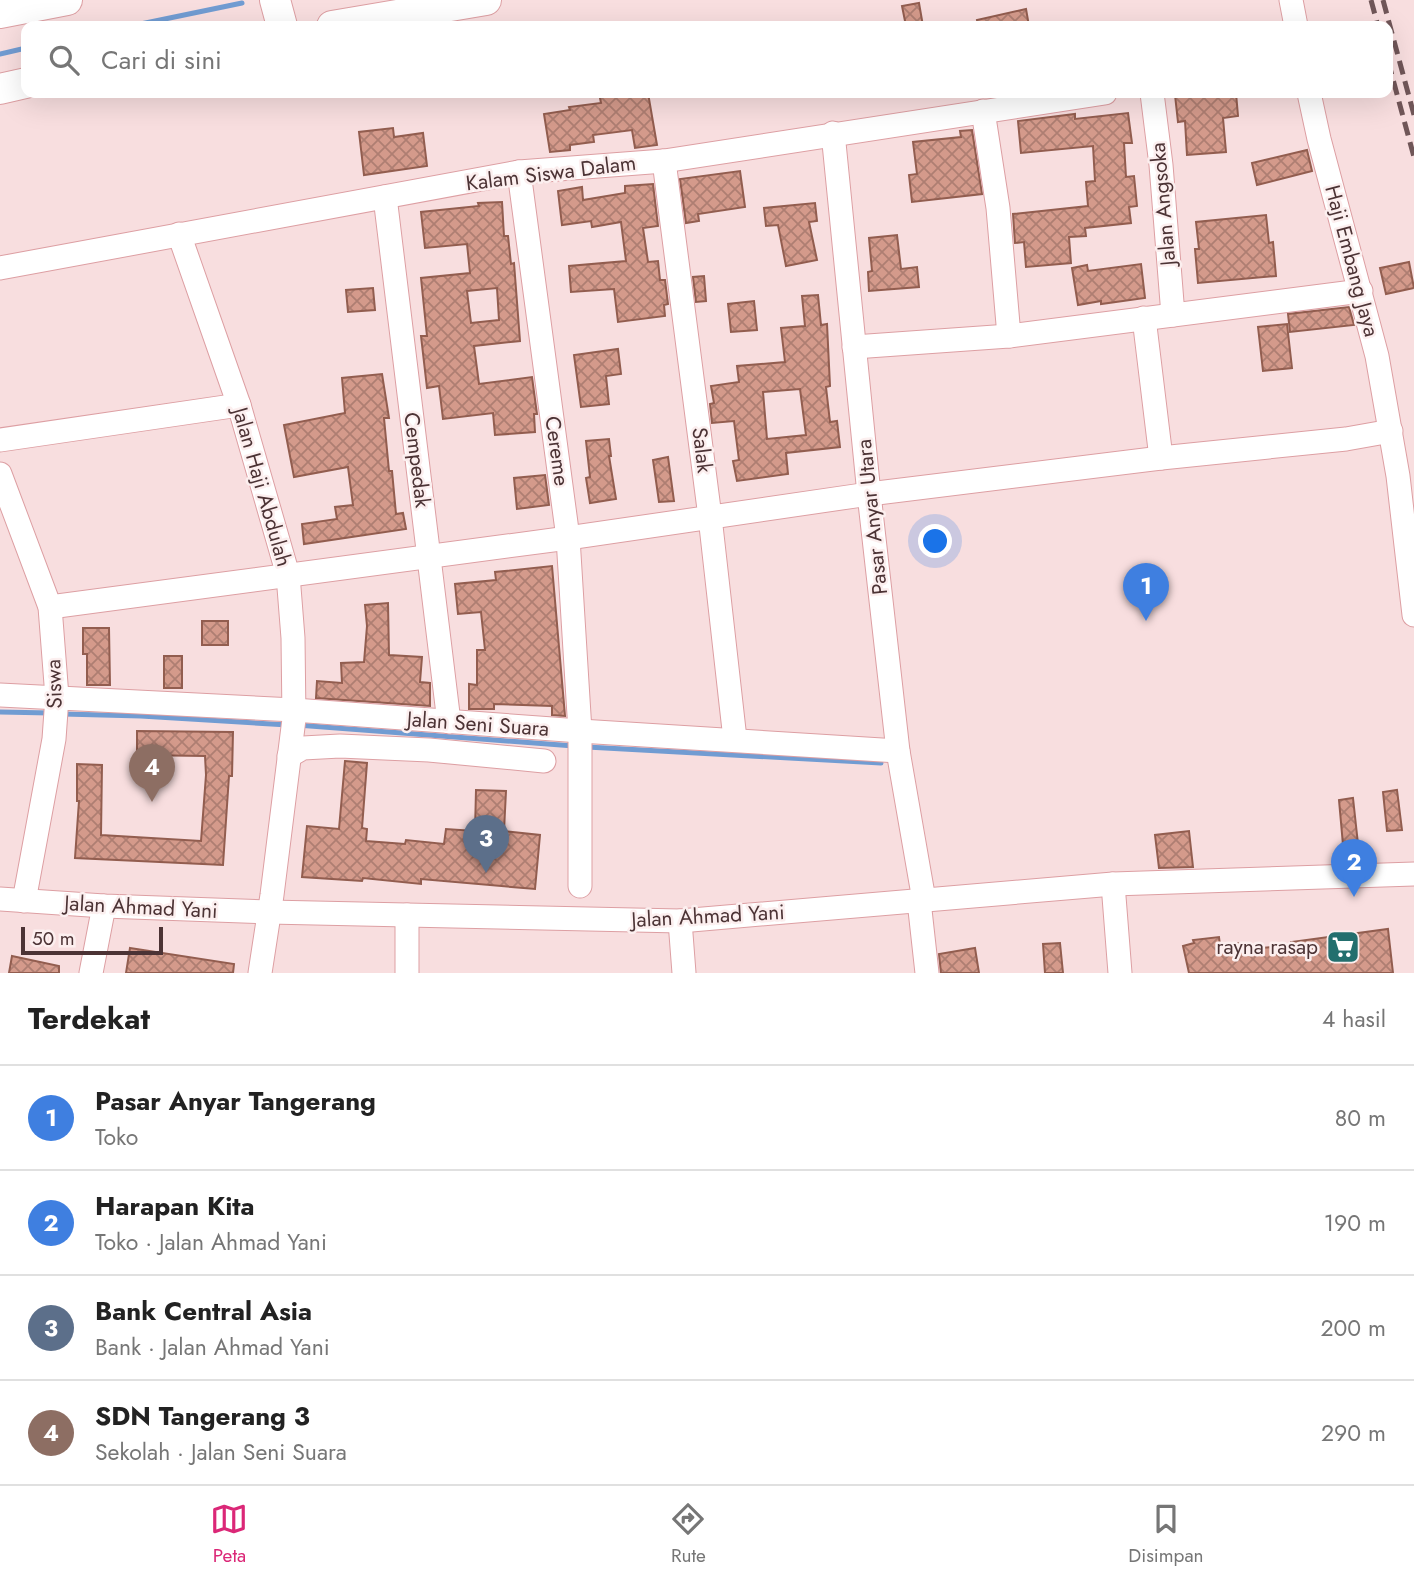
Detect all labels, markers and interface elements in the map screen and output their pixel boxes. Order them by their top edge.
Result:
search box [21,21,1393,98]
icon: search [45,41,83,79]
text: Cari di sini [101,41,222,79]
street label: Jalan Angsoka [1143,141,1184,270]
street label: Kalam Siswa Dalam [464,148,638,198]
street label: Haji Embang Jaya [1317,182,1387,340]
street label: Jalan Haji Abdulah [224,401,299,570]
street label: Cempedak [396,411,438,510]
street label: Cereme [537,414,577,488]
street label: Salak [684,425,720,475]
street label: Pasar Anyar Utara [849,438,895,596]
your location [918,524,952,558]
pin: 1 [1123,563,1169,621]
street label: Siswa [38,659,70,709]
street label: Jalan Seni Suara [403,704,550,744]
pin: 4 [129,744,175,802]
pin: 3 [463,815,509,873]
pin: 2 [1331,839,1377,897]
street label: Jalan Ahmad Yani [61,888,218,926]
street label: Jalan Ahmad Yani [628,897,785,935]
scale bar [21,924,163,956]
text: 50 m [32,925,75,952]
supermarket icon: rayna rasap [1324,928,1362,966]
place label: rayna rasap [1216,932,1318,962]
text: Terdekat [28,997,150,1040]
text: 4 hasil [1322,1002,1386,1036]
text: Pasar Anyar Tangerang [95,1082,376,1120]
text: 1 [45,1101,57,1135]
text: 80 m [1335,1101,1386,1135]
text: Toko [95,1120,138,1154]
text: Harapan Kita [95,1187,255,1225]
text: 2 [43,1206,59,1240]
text: 190 m [1324,1206,1386,1240]
text: Toko · Jalan Ahmad Yani [95,1225,327,1259]
text: Bank Central Asia [95,1292,312,1330]
text: 3 [44,1311,58,1345]
text: 200 m [1320,1311,1386,1345]
text: Bank · Jalan Ahmad Yani [95,1330,330,1364]
text: SDN Tangerang 3 [95,1397,310,1435]
text: 4 [43,1416,59,1450]
text: 290 m [1321,1416,1386,1450]
text: Sekolah · Jalan Seni Suara [95,1435,347,1469]
tab: Peta [210,1500,248,1569]
tab: Rute [669,1500,707,1569]
tab: Disimpan [1128,1500,1204,1569]

